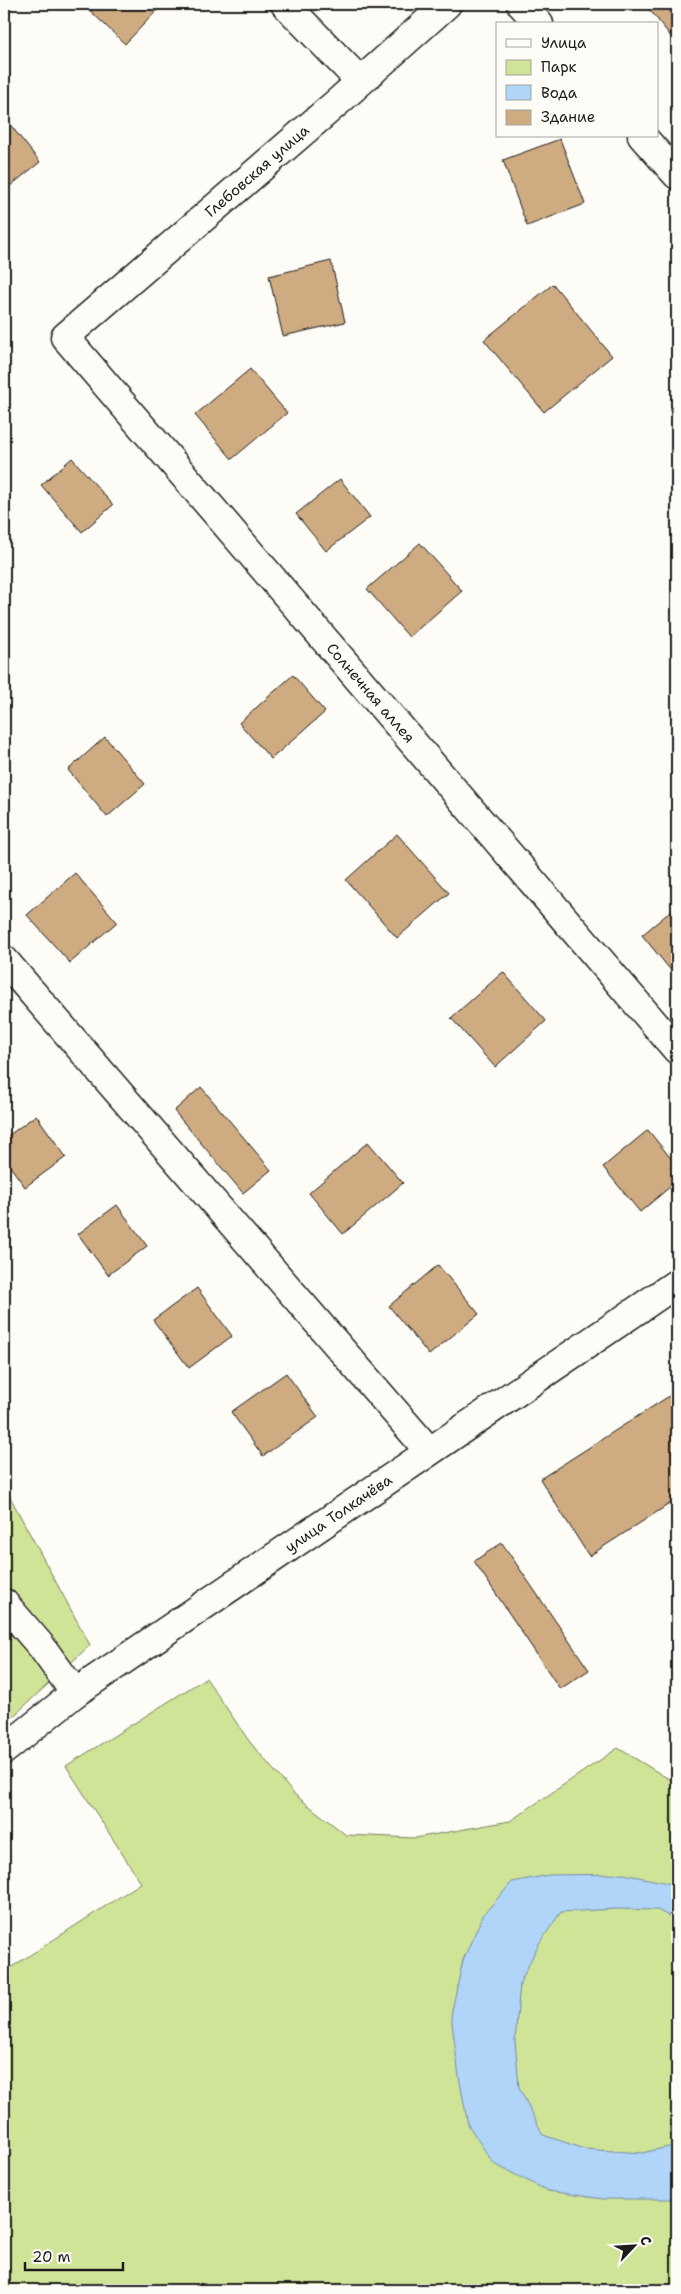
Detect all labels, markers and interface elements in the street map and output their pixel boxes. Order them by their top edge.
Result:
legend [496,22,658,138]
text: Улица [541,33,587,53]
text: Парк [541,57,577,77]
text: Вода [541,83,578,103]
text: Здание [541,107,595,127]
street label: Глебовская улица [201,120,314,222]
street label: Солнечная аллея [322,639,419,747]
street label: улица Толкачёва [281,1469,397,1557]
north arrow [608,2222,658,2272]
text: С [636,2233,656,2248]
scale bar [25,2239,122,2271]
text: 20 m [32,2247,71,2267]

